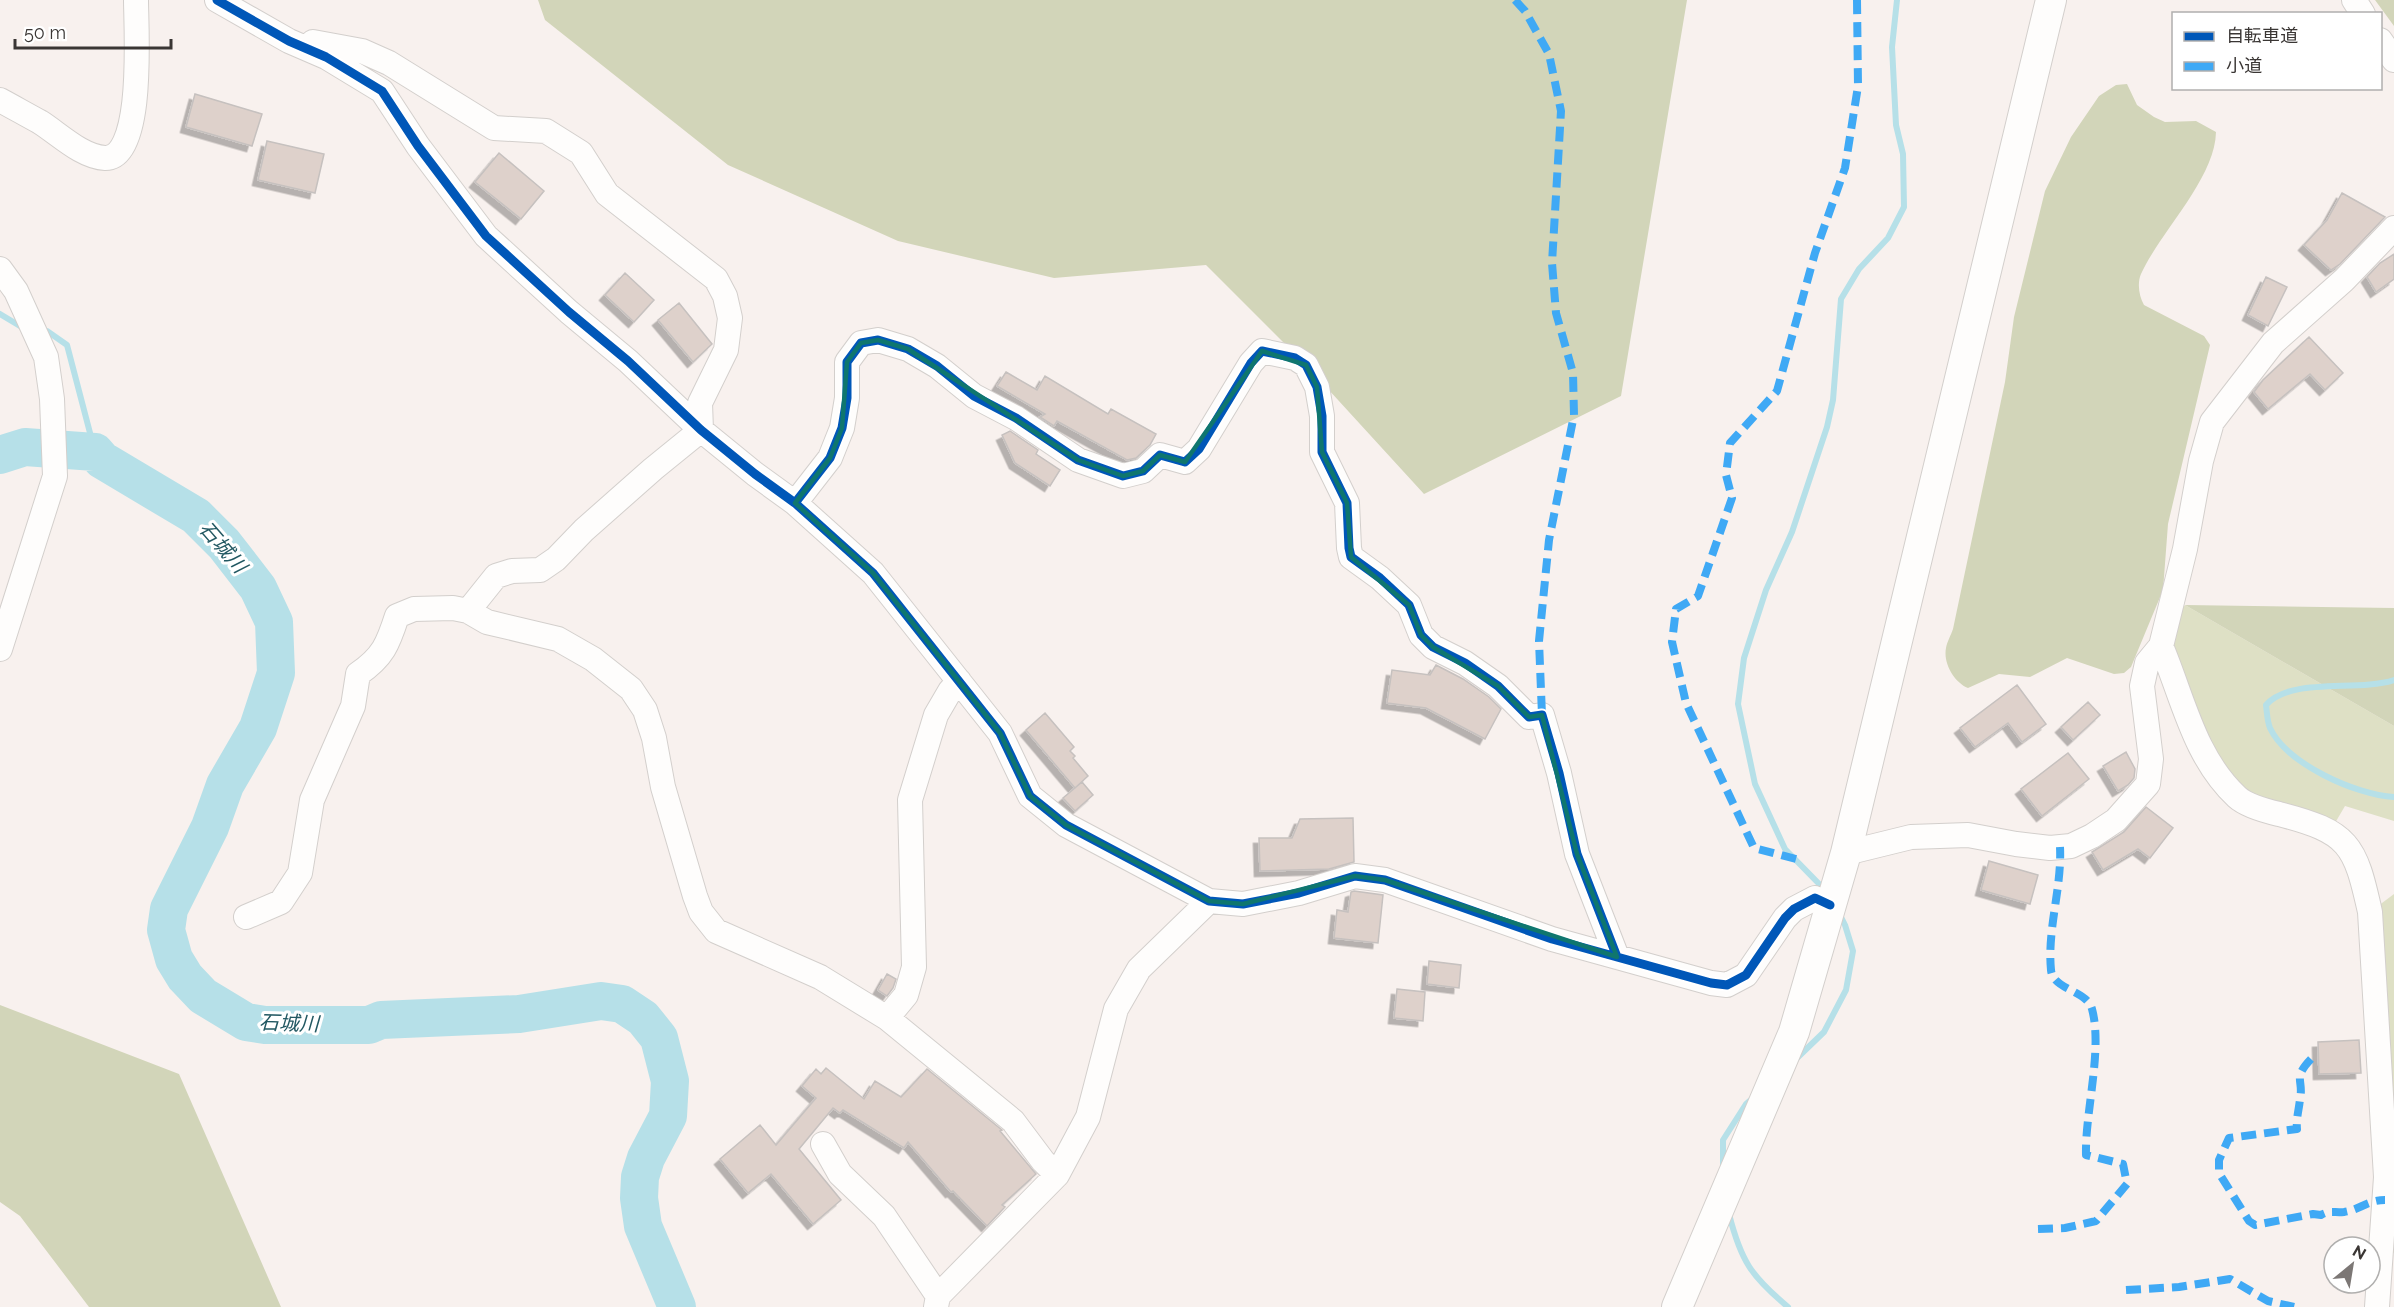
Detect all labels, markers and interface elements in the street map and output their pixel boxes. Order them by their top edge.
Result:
scale bar [15,12,171,50]
legend [2172,12,2382,90]
text: 50 m [24,22,66,43]
text: 自転車道 [2226,25,2298,46]
text: 小道 [2226,55,2262,76]
water label: 石城川 [194,516,253,579]
water label: 石城川 [259,1010,321,1036]
north arrow [2322,1235,2382,1295]
text: N [2349,1241,2369,1264]

